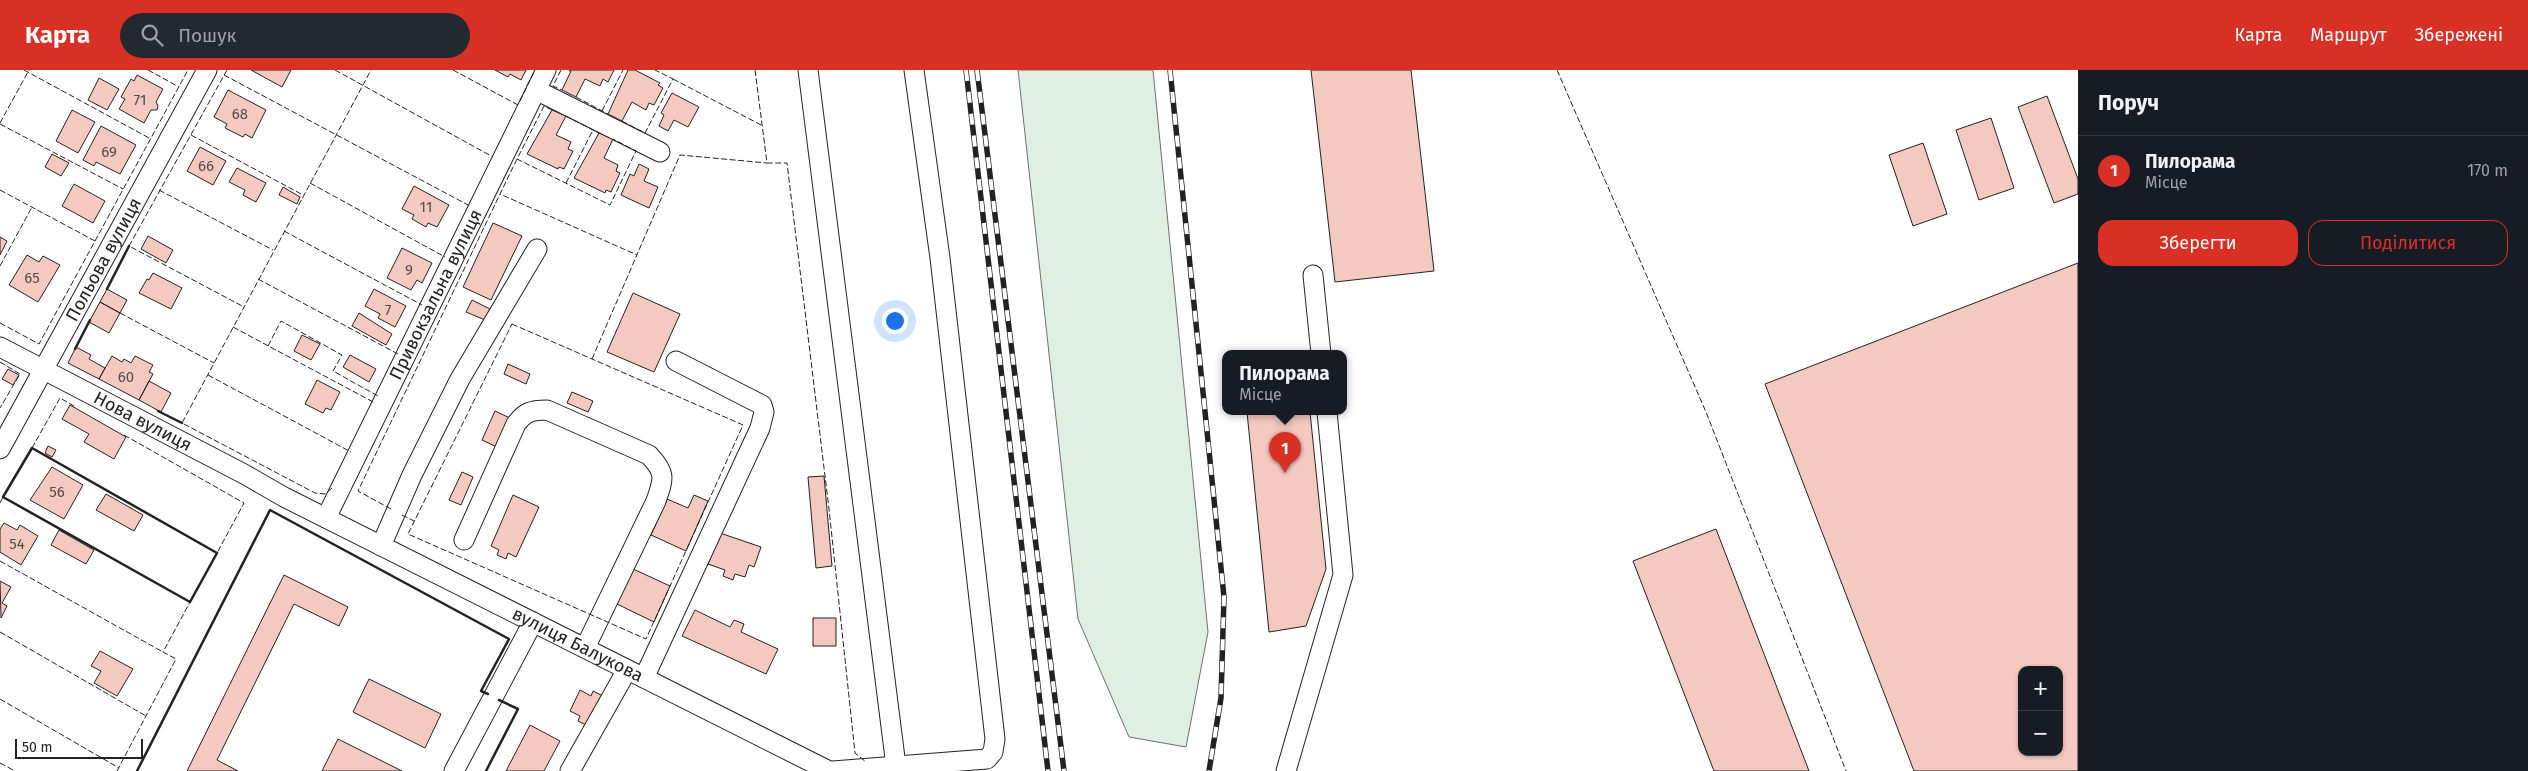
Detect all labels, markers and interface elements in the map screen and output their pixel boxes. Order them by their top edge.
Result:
search box [120,13,470,58]
text: Карта [25,21,90,49]
icon: search [138,21,166,49]
text: Пошук [178,24,236,47]
text: Карта [2235,24,2282,46]
text: Маршрут [2310,24,2387,46]
text: Збережені [2415,24,2503,46]
text: Поруч [2098,90,2159,116]
house number: 71 [134,91,146,109]
house number: 68 [232,105,248,123]
house number: 69 [101,143,117,161]
text: Пилорама [2145,150,2236,173]
house number: 66 [198,157,214,175]
text: 1 [2110,161,2118,180]
text: 170 m [2467,161,2508,180]
text: Місце [2145,173,2188,192]
street label: Польова вулиця [61,194,146,325]
house number: 11 [420,198,432,216]
street label: Привокзальна вулиця [385,206,487,383]
button: Зберегти [2098,220,2298,266]
button: Поділитися [2308,220,2508,266]
house number: 9 [405,261,413,279]
house number: 65 [24,269,40,287]
house number: 7 [385,301,392,319]
your location [882,308,908,334]
popup [1222,350,1347,415]
text: Пилорама [1239,362,1330,385]
house number: 60 [118,368,134,386]
text: Місце [1239,385,1282,404]
street label: Нова вулиця [90,387,196,456]
pin: 1 [1269,432,1301,473]
house number: 56 [49,483,65,501]
house number: 54 [9,535,25,553]
street label: вулиця Балукова [509,603,647,687]
map controls [2018,666,2063,756]
button: + [2018,666,2063,711]
button: − [2018,711,2063,756]
scale bar [15,736,142,759]
text: 50 m [22,739,53,756]

